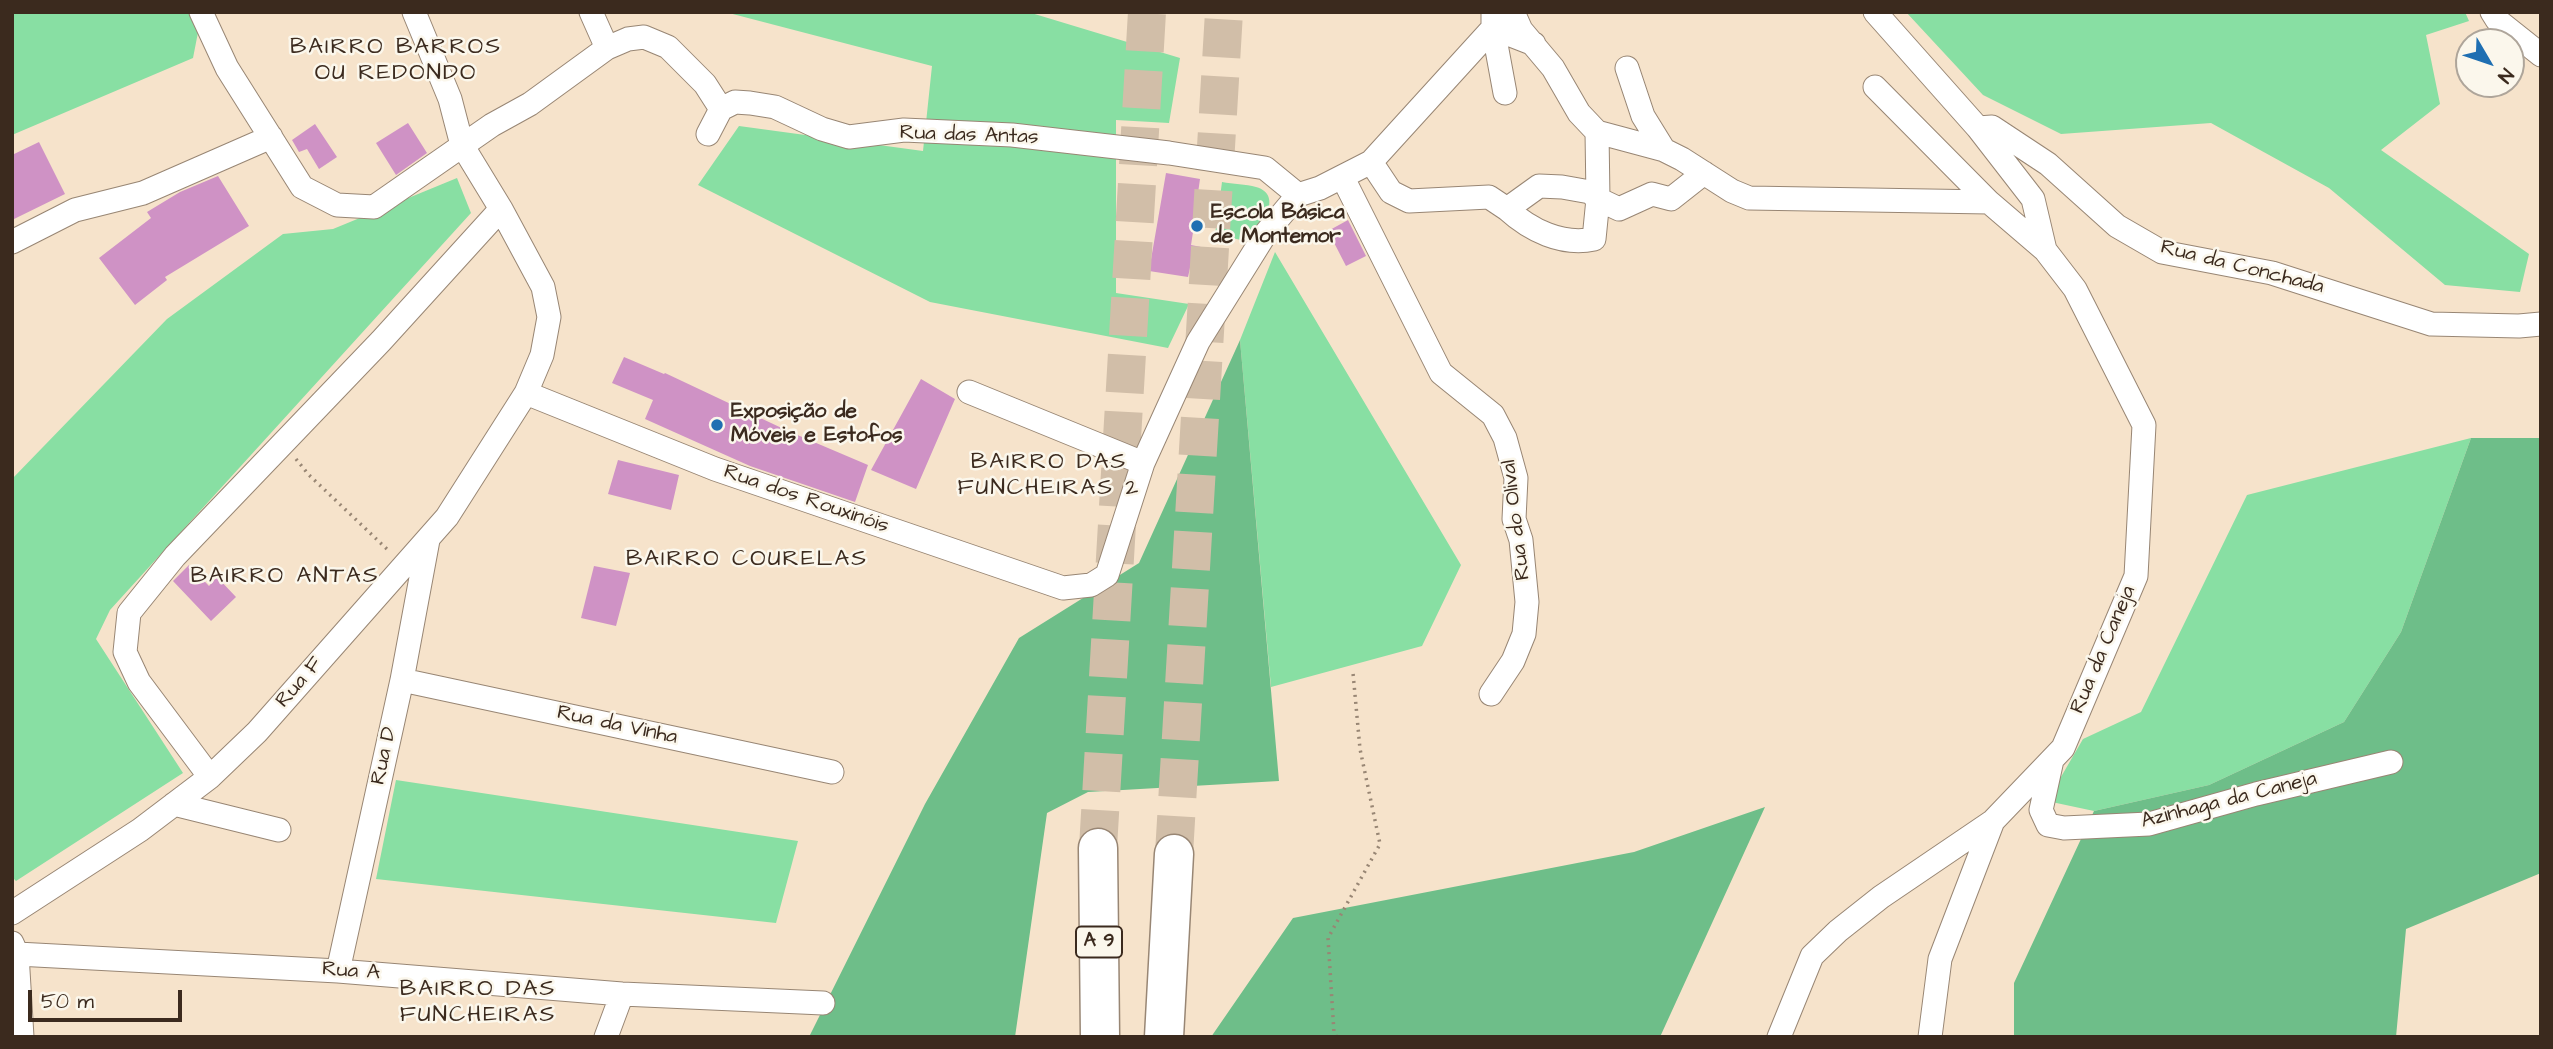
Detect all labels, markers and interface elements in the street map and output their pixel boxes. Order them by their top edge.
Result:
north arrow [2455,28,2525,98]
district label: BAIRRO BARROS OU REDONDO [292,34,500,88]
text: N [2491,62,2519,88]
street label: Rua das Antas [899,121,1039,151]
place label: Escola Básica de Montemor [1211,201,1345,251]
marker: Escola Básica de Montemor [1189,218,1205,234]
street label: Rua da Conchada [2158,236,2326,300]
place label: Exposição de Móveis e Estofos [731,400,902,450]
marker: Exposição de Móveis e Estofos [709,417,725,433]
district label: BAIRRO DAS FUNCHEIRAS 2 [959,449,1139,503]
street label: Rua do Olival [1497,458,1537,582]
street label: Rua dos Rouxinóis [720,460,892,540]
district label: BAIRRO COURELAS [628,546,866,574]
district label: BAIRRO ANTAS [192,563,378,591]
street label: Rua da Caneja [2066,582,2142,718]
street label: Rua F [271,652,329,714]
street label: Rua da Vinha [554,701,680,751]
street label: Rua D [367,725,403,787]
street label: Azinhaga da Caneja [2139,767,2319,835]
road number: A 9 [1076,926,1122,958]
street label: Rua A [321,957,381,987]
scale bar [32,976,186,1020]
district label: BAIRRO DAS FUNCHEIRAS [401,976,555,1030]
text: 50 m [41,987,94,1016]

